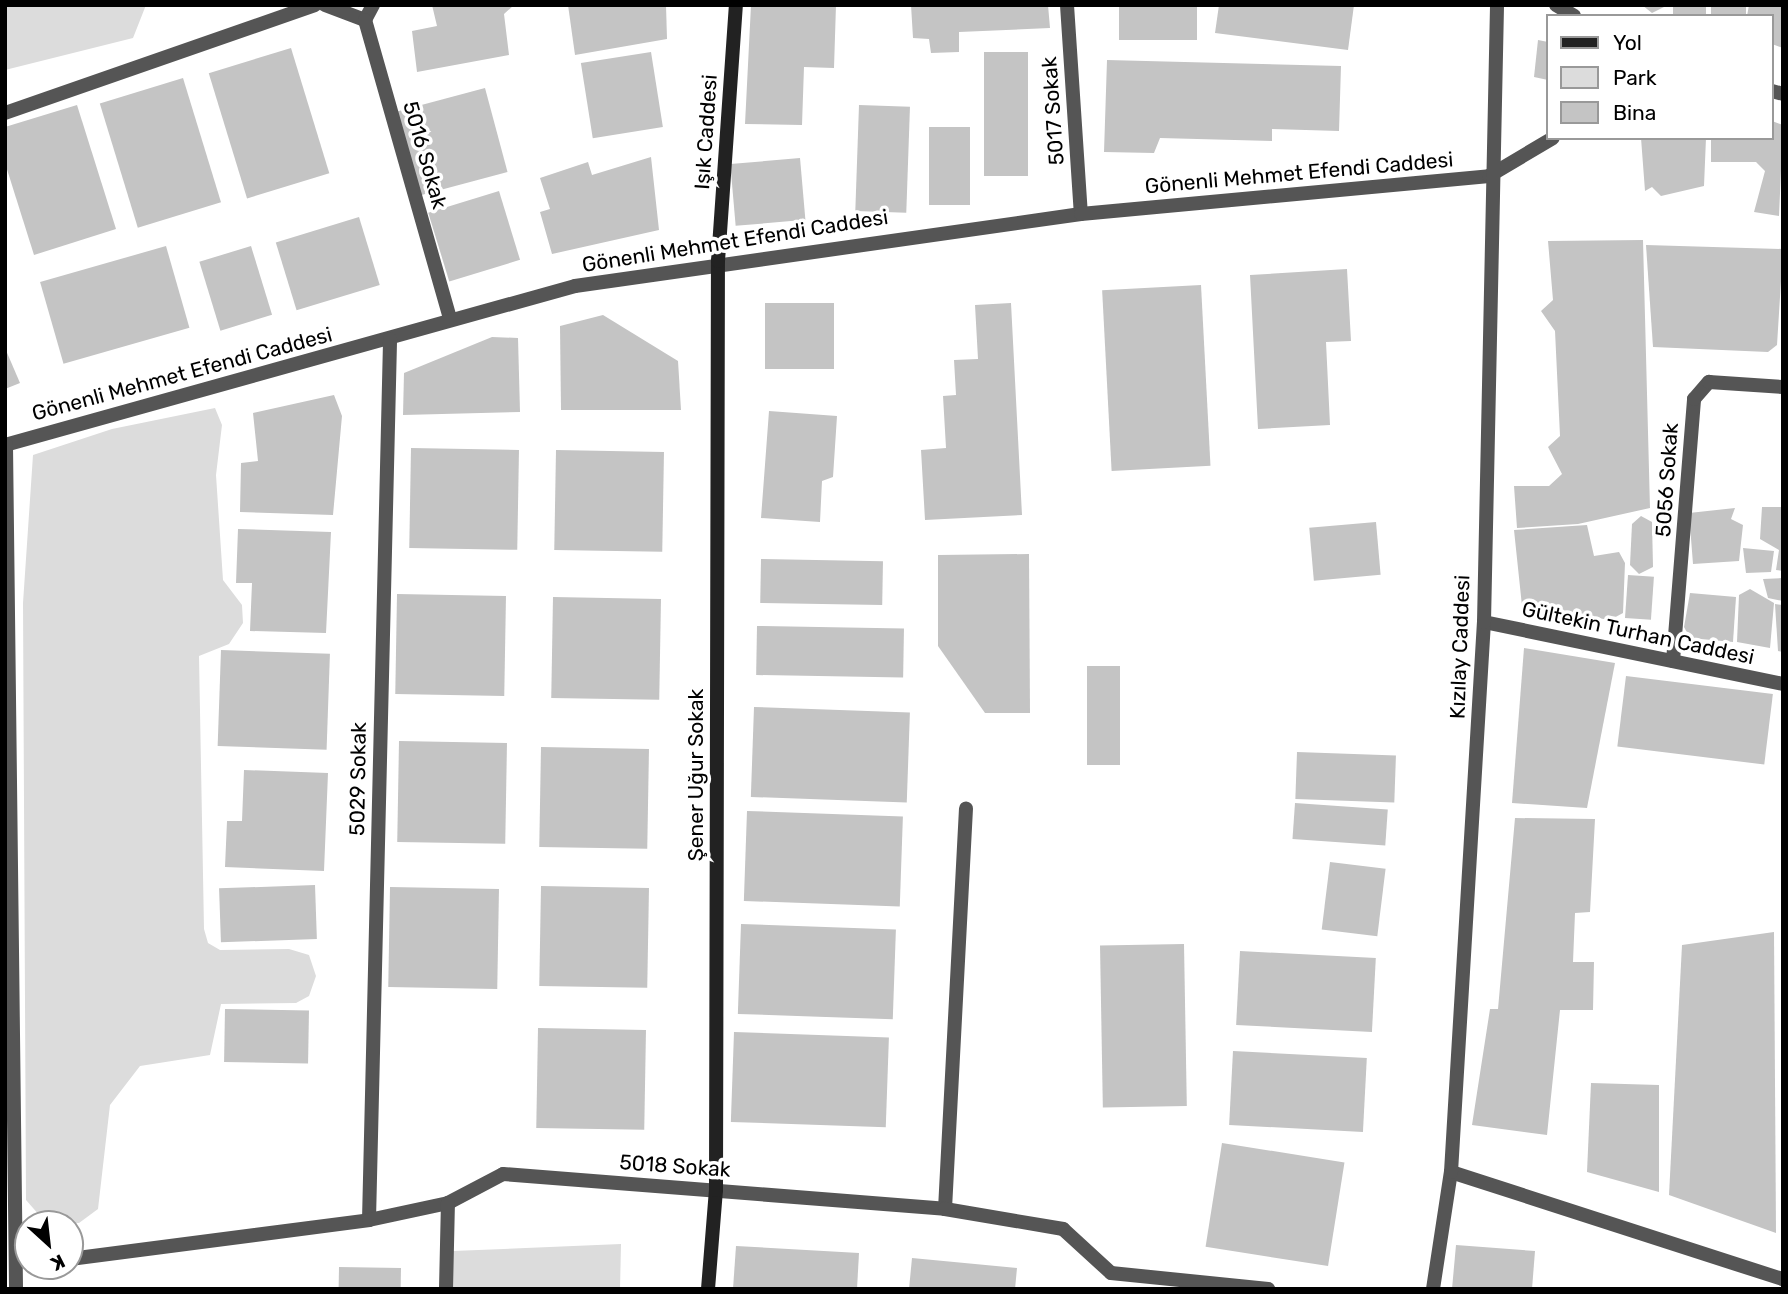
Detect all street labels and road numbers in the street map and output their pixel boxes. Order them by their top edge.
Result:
street label: 5017 Sokak [1037,56,1069,166]
street label: Işık Caddesi [689,73,723,191]
street label: 5016 Sokak [398,98,452,212]
street label: Gönenli Mehmet Efendi Caddesi [1144,147,1454,199]
street label: Gönenli Mehmet Efendi Caddesi [580,204,890,278]
street label: Gönenli Mehmet Efendi Caddesi [29,322,335,426]
street label: 5056 Sokak [1650,422,1684,538]
street label: Kızılay Caddesi [1445,574,1475,720]
street label: Gültekin Turhan Caddesi [1519,596,1757,670]
street label: Şener Uğur Sokak [683,688,709,862]
street label: 5029 Sokak [344,722,372,836]
street label: 5018 Sokak [619,1150,731,1182]

